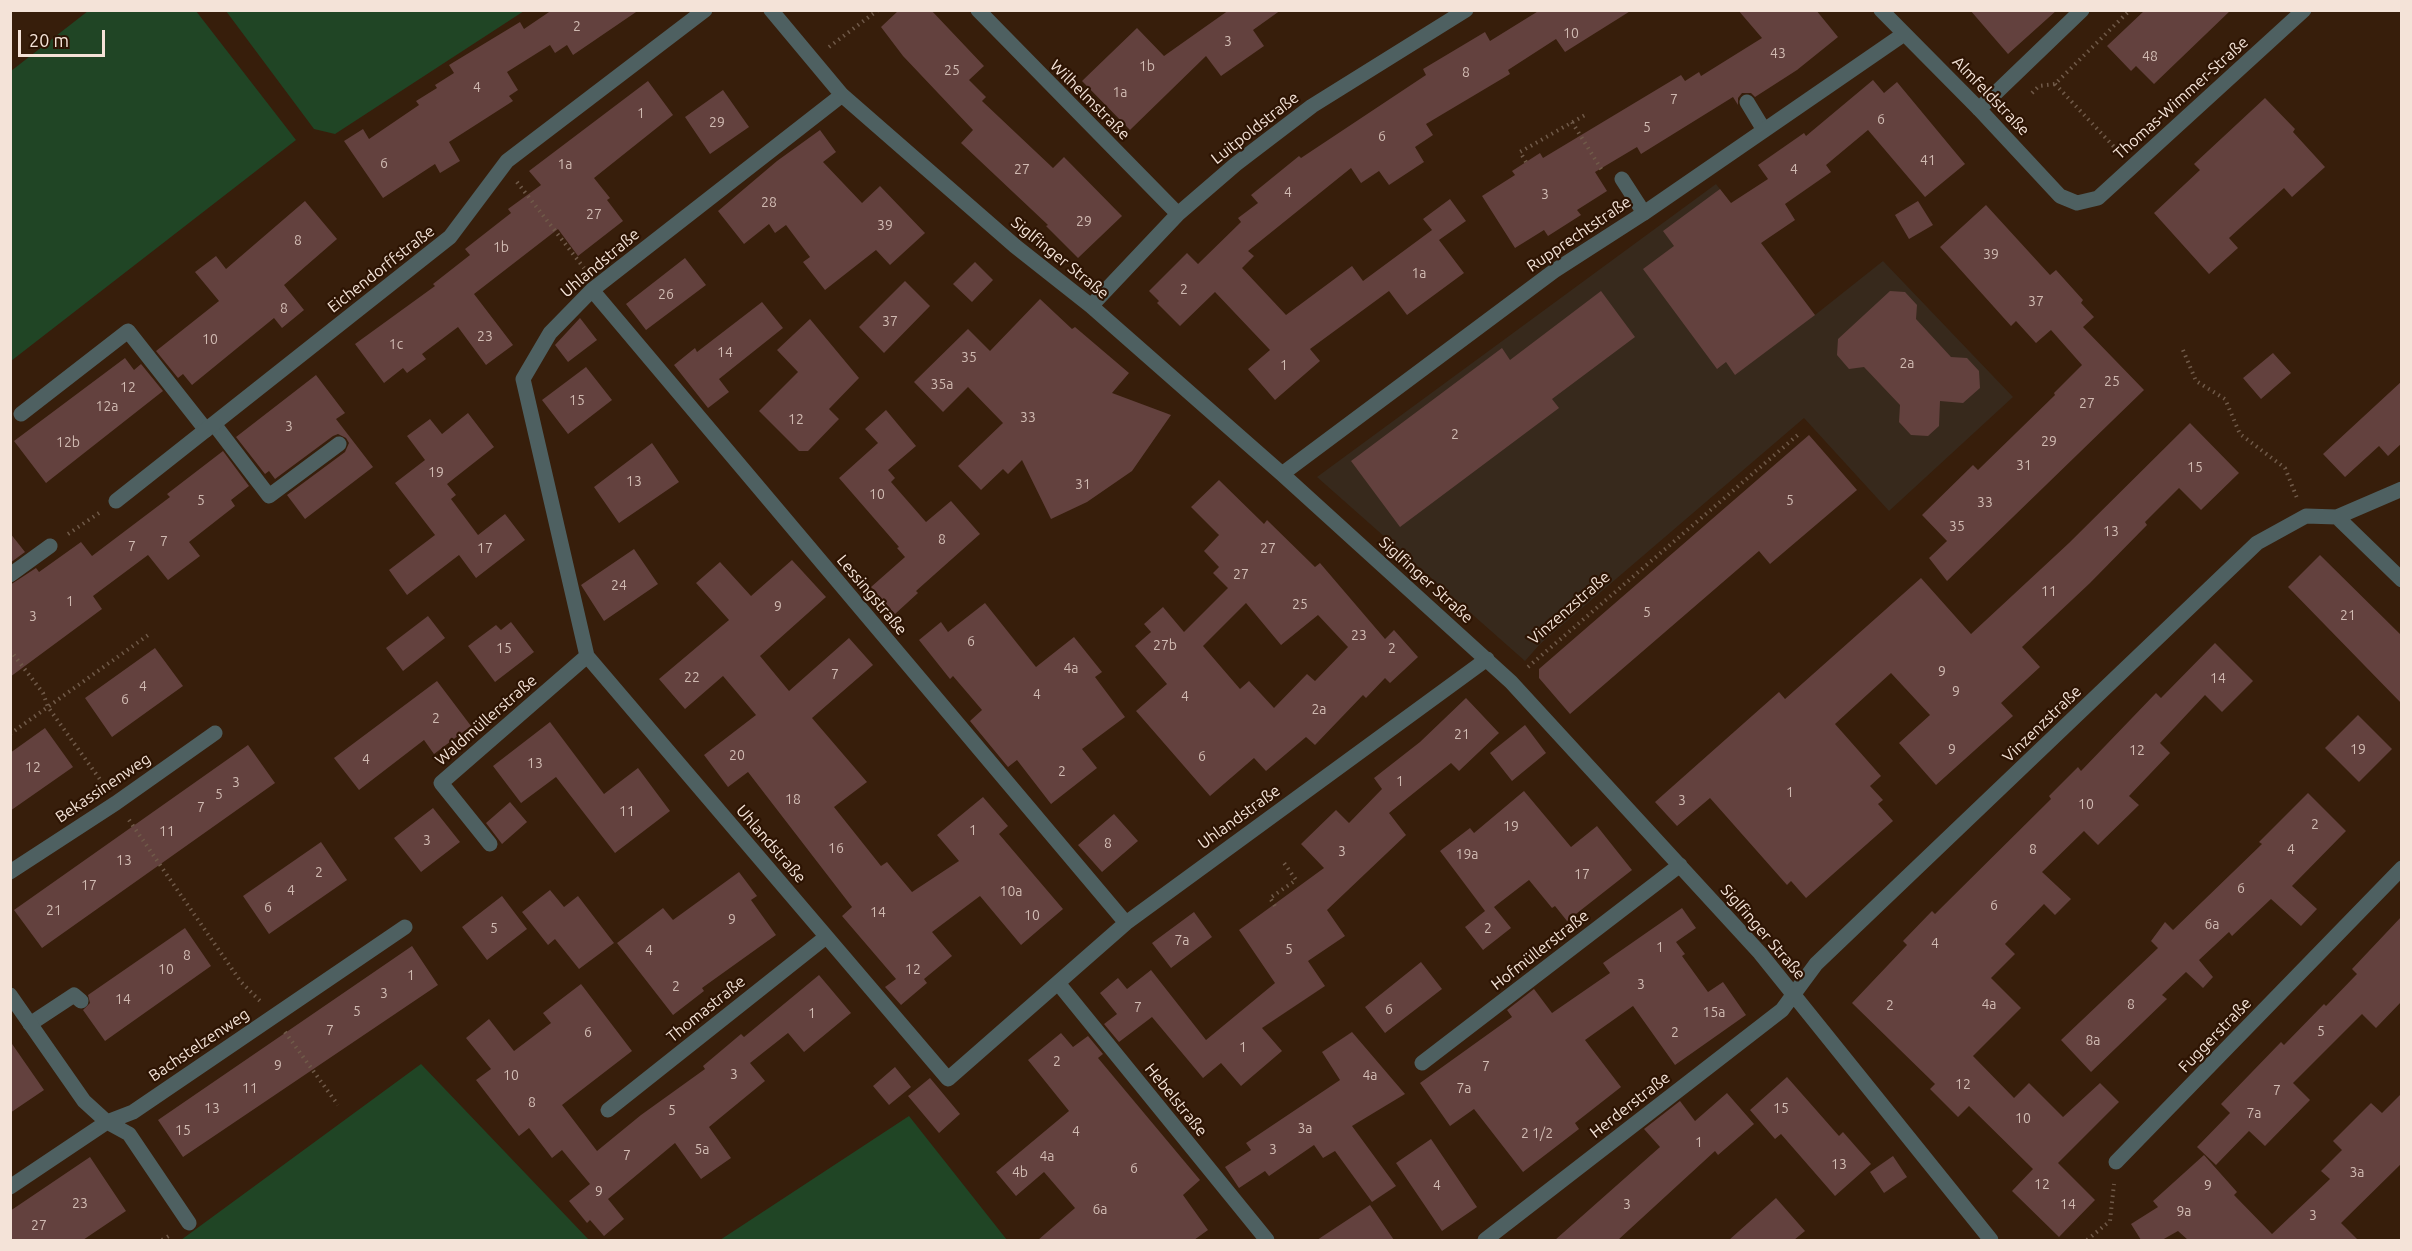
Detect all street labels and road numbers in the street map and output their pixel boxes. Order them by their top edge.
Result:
street label: Thomas-Wimmer-Straße [2110,33,2252,163]
street label: Almfeldstraße [1948,52,2034,140]
street label: Wilhelmstraße [1046,56,1134,144]
street label: Luitpoldstraße [1207,88,1303,168]
street label: Rupprechtstraße [1523,192,1635,276]
street label: Siglfinger Straße [1007,213,1113,303]
street label: Eichendorffstraße [324,221,438,317]
street label: Uhlandstraße [557,224,643,302]
street label: Siglfinger Straße [1375,533,1477,627]
street label: Lessingstraße [833,551,911,639]
street label: Vinzenzstraße [1524,567,1614,649]
street label: Waldmüllerstraße [431,671,541,769]
street label: Vinzenzstraße [1999,682,2085,766]
street label: Bekassinenweg [52,749,154,827]
street label: Uhlandstraße [1194,781,1284,853]
street label: Uhlandstraße [732,801,810,887]
street label: Siglfinger Straße [1716,880,1810,984]
street label: Hofmüllerstraße [1487,906,1593,994]
street label: Thomastraße [663,972,749,1046]
street label: Fuggerstraße [2175,994,2255,1076]
street label: Bachstelzenweg [145,1004,253,1086]
street label: Hebelstraße [1141,1060,1211,1140]
street label: Herderstraße [1586,1068,1674,1142]

